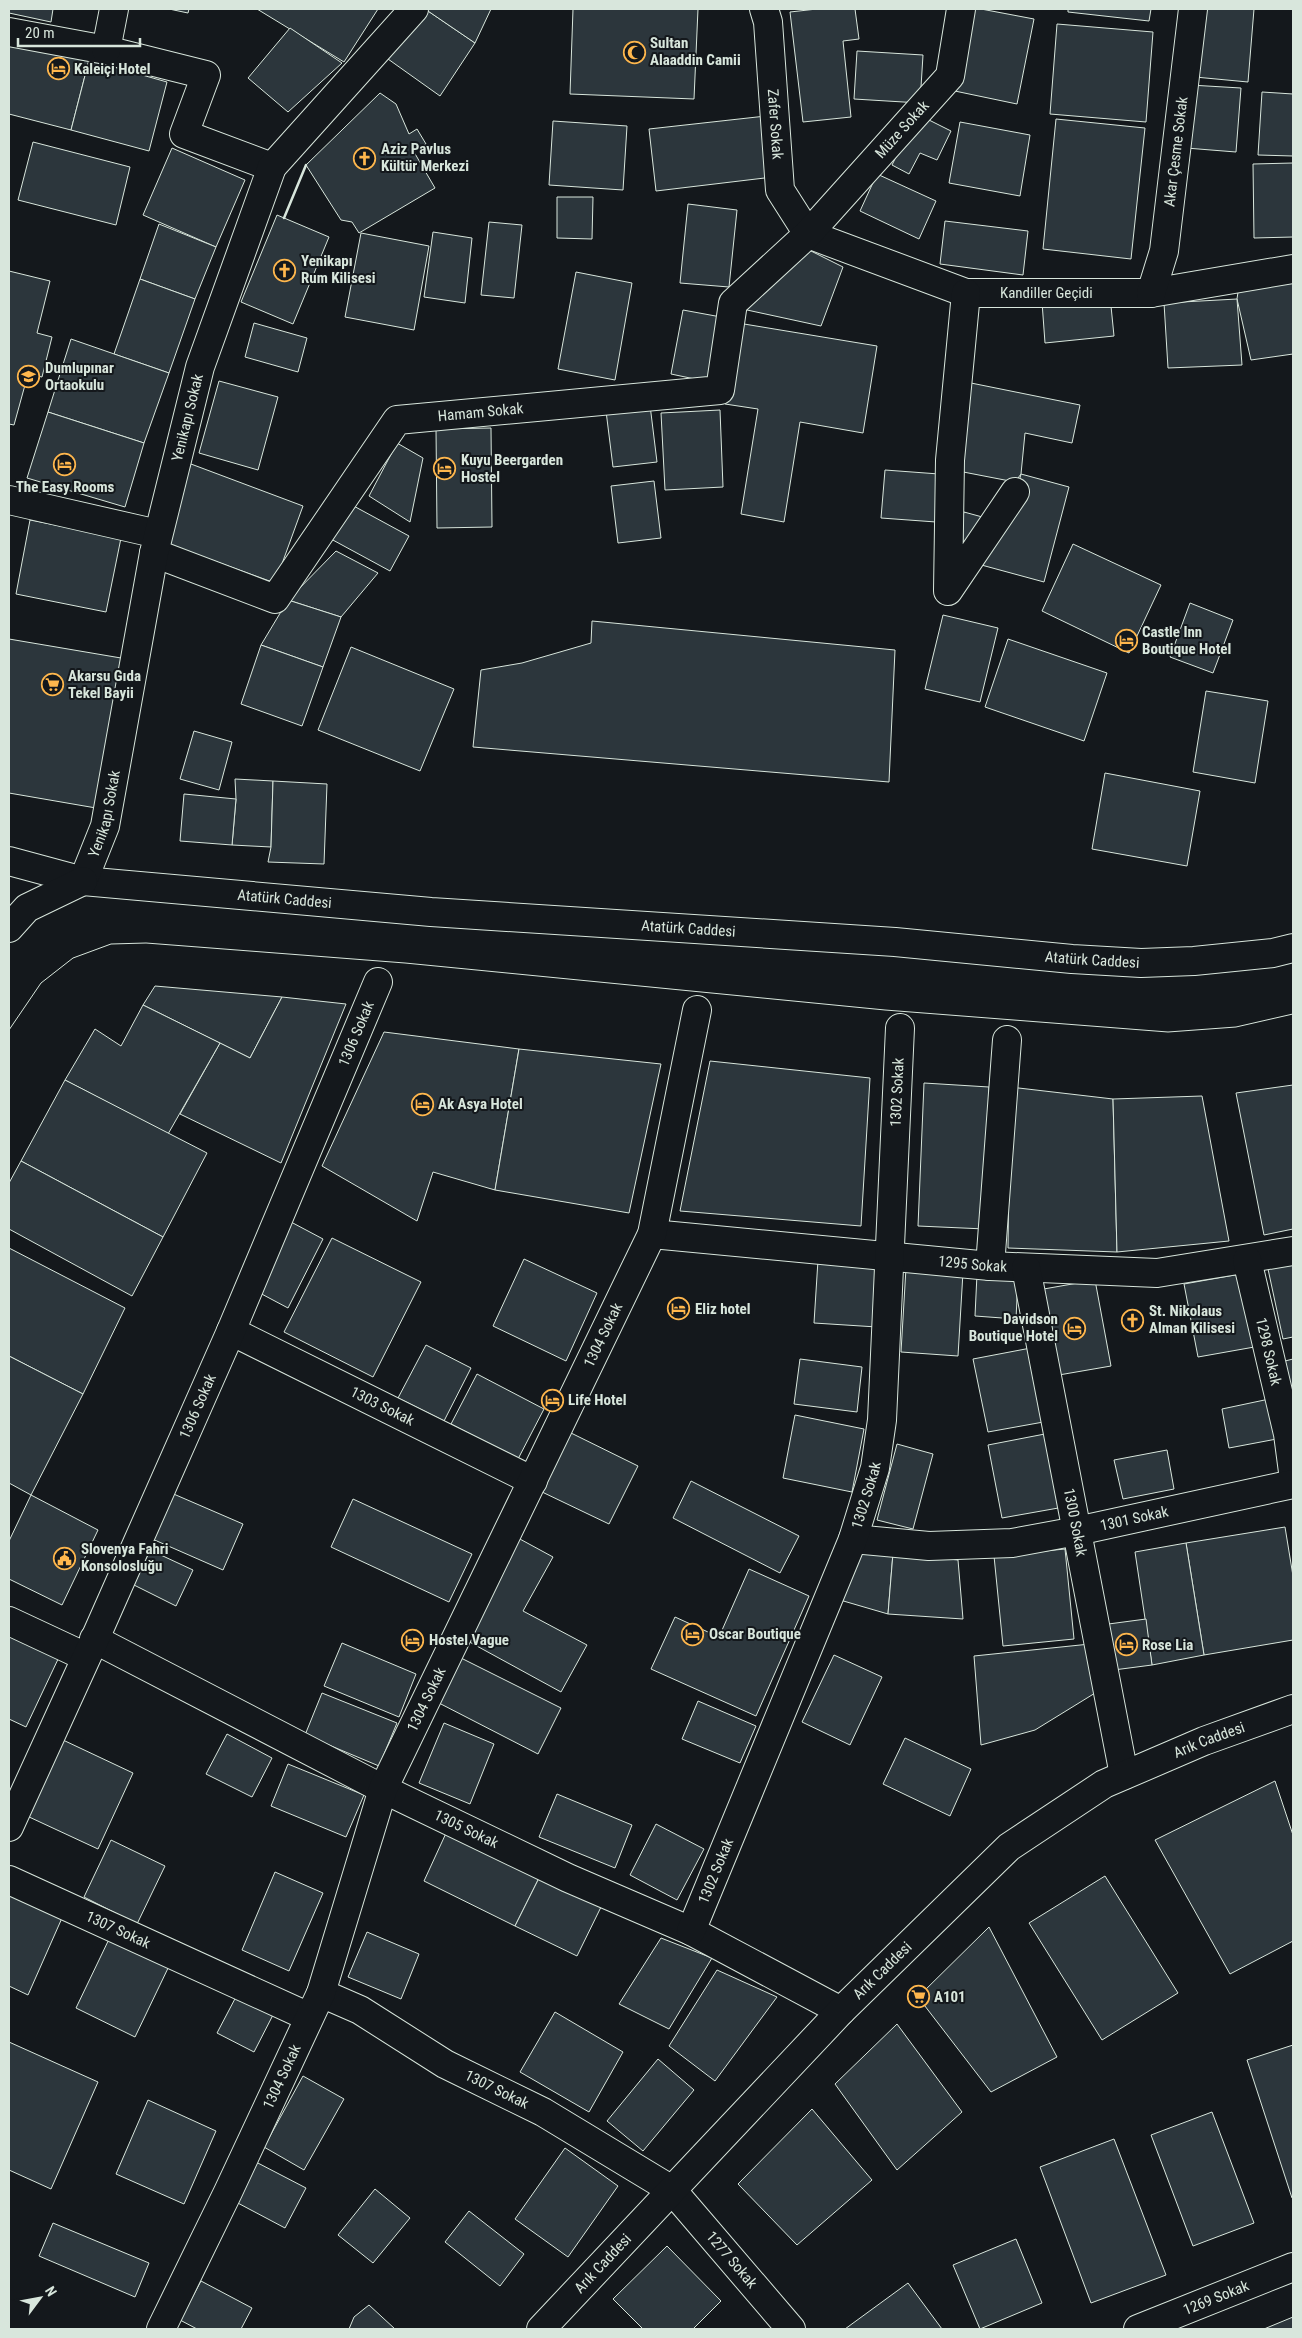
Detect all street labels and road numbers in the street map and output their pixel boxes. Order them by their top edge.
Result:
street label: Zafer Sokak [764,88,787,160]
street label: Akar Çesme Sokak [1160,95,1191,208]
street label: Müze Sokak [871,97,933,162]
street label: Kandiller Geçidi [1000,284,1093,302]
street label: Yenikapı Sokak [168,372,207,463]
street label: Hamam Sokak [437,399,524,425]
street label: Yenikapı Sokak [84,769,124,860]
street label: Atatürk Caddesi [237,886,332,912]
street label: Atatürk Caddesi [641,917,736,941]
street label: Atatürk Caddesi [1044,947,1140,972]
street label: 1306 Sokak [335,998,378,1069]
street label: 1302 Sokak [886,1057,908,1127]
street label: 1295 Sokak [937,1252,1008,1276]
street label: 1304 Sokak [580,1300,626,1370]
street label: 1298 Sokak [1252,1316,1285,1387]
street label: 1306 Sokak [175,1371,220,1442]
street label: 1303 Sokak [347,1383,418,1430]
street label: 1302 Sokak [848,1460,885,1531]
street label: 1300 Sokak [1060,1487,1091,1558]
street label: 1301 Sokak [1099,1502,1170,1535]
street label: 1304 Sokak [403,1664,450,1734]
street label: Arık Caddesi [1171,1718,1247,1762]
street label: 1305 Sokak [431,1806,502,1852]
street label: 1302 Sokak [694,1835,737,1906]
street label: 1307 Sokak [83,1907,154,1952]
street label: Arık Caddesi [849,1938,915,2003]
street label: 1304 Sokak [259,2041,305,2112]
street label: 1307 Sokak [462,2066,532,2113]
street label: 1277 Sokak [702,2228,761,2292]
street label: Arık Caddesi [571,2230,635,2297]
street label: 1269 Sokak [1181,2277,1252,2319]

